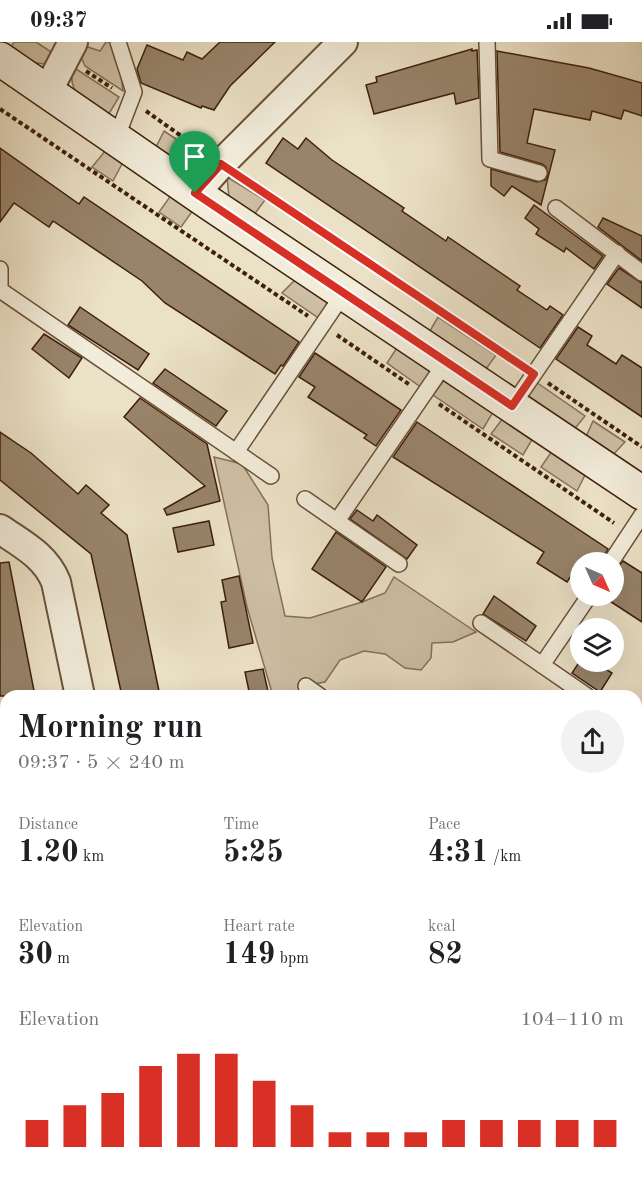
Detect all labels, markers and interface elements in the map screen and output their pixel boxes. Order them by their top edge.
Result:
text: 09:37 [30,10,87,32]
pin [169,131,220,193]
icon: arrive [178,140,211,173]
north arrow [570,552,624,606]
map controls [570,552,624,672]
button: layers [570,618,624,672]
button: share [561,710,624,773]
text: Morning run [18,712,203,745]
text: 09:37 · 5 × 240 m [18,753,185,773]
text: Distance [18,817,78,833]
text: Time [223,817,259,833]
text: Pace [428,817,460,833]
text: 1.20 [18,838,79,868]
text: 5:25 [223,838,284,868]
text: 4:31 [428,838,489,868]
text: km [79,849,104,865]
text: /km [489,849,521,865]
text: Elevation [18,919,83,935]
text: Heart rate [223,919,295,935]
text: kcal [428,919,456,935]
text: 30 [18,940,53,970]
text: 149 [223,940,275,970]
text: 82 [428,940,463,970]
text: m [53,951,70,967]
text: bpm [275,951,309,967]
text: Elevation [18,1010,99,1030]
text: 104–110 m [521,1010,624,1030]

